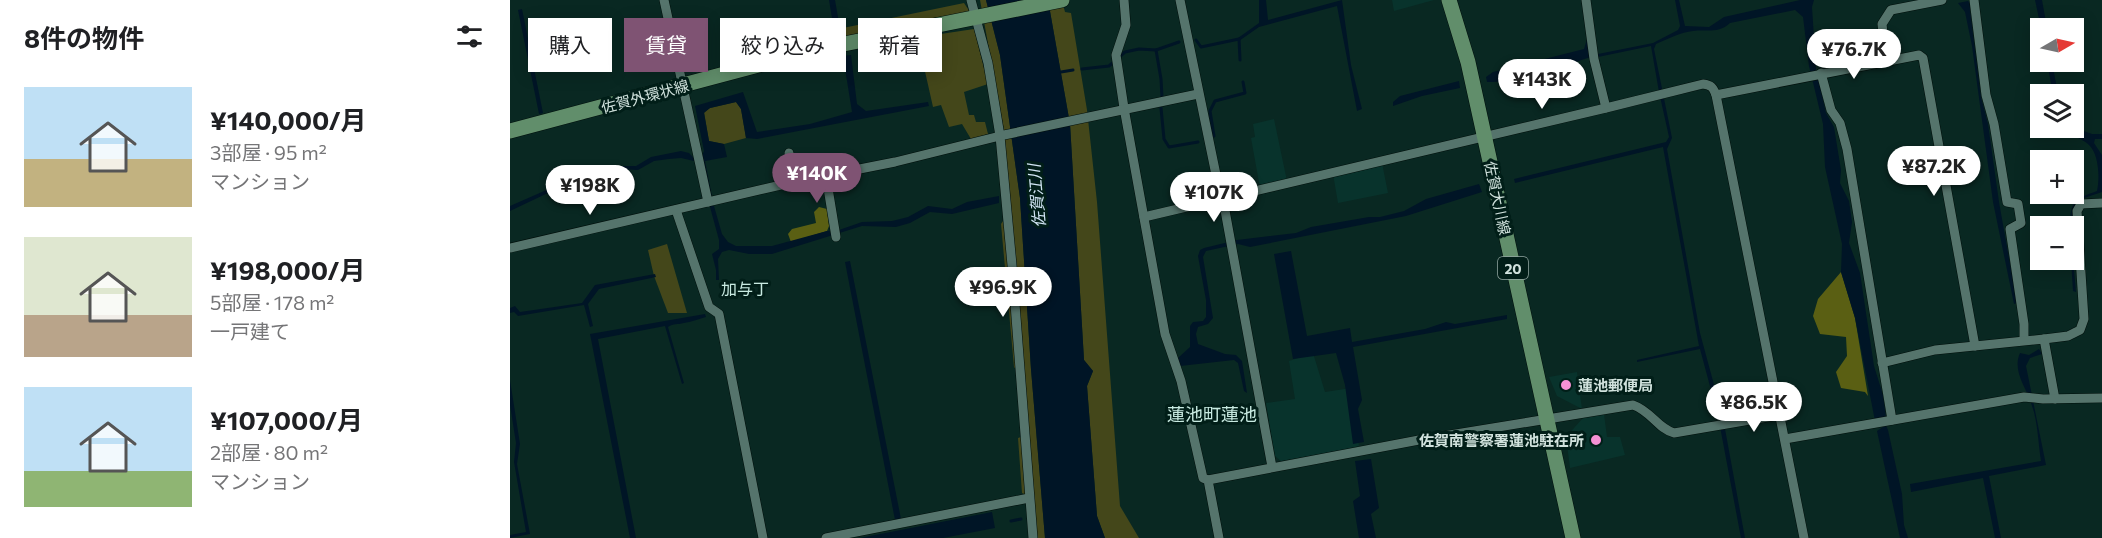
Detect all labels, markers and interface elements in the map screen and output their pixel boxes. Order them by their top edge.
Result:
chip: 購入 [528,18,612,72]
chip: 賃貸 [624,18,708,72]
chip: 絞り込み [720,18,846,72]
chip: 新着 [858,18,942,72]
north arrow [2030,18,2084,72]
map controls [2030,18,2084,270]
icon: filters [453,20,486,53]
text: 8件の物件 [24,22,144,53]
pin: ¥76.7K [1805,29,1903,80]
text: ¥76.7K [1821,36,1887,60]
pin: ¥143K [1500,59,1584,110]
text: ¥143K [1512,66,1572,90]
street label: 佐賀外環状線 [599,76,691,116]
button: layers [2030,84,2084,138]
text: ¥140,000/月 [210,104,367,135]
icon: home [72,111,144,183]
text: 3部屋 · 95 m² [210,140,327,164]
pin: ¥87.2K [1885,146,1983,197]
button: + [2030,150,2084,204]
pin: ¥140K [775,153,859,204]
text: ¥87.2K [1901,153,1967,177]
street label: 佐賀大川線 [1481,159,1515,237]
text: ¥140K [786,160,848,184]
water label: 佐賀江川 [1024,161,1048,229]
pin: ¥198K [548,165,632,216]
text: マンション [210,169,310,193]
text: ¥198K [560,172,620,196]
pin: ¥107K [1172,172,1256,223]
text: ¥107K [1184,179,1244,203]
button: − [2030,216,2084,270]
text: ¥198,000/月 [210,254,365,285]
road number: 20 [1498,257,1528,279]
icon: home [72,261,144,333]
pin: ¥96.9K [954,267,1052,318]
text: ¥96.9K [969,274,1037,298]
district label: 加与丁 [721,279,769,298]
text: 5部屋 · 178 m² [210,290,334,314]
text: 一戸建て [210,319,290,343]
place label: 蓮池郵便局 [1578,376,1653,394]
marker: 蓮池郵便局 [1559,378,1573,392]
pin: ¥86.5K [1705,382,1803,433]
text: ¥86.5K [1720,389,1788,413]
district label: 蓮池町蓮池 [1167,403,1257,425]
text: ¥107,000/月 [210,404,363,435]
icon: home [72,411,144,483]
place label: 佐賀南警察署蓮池駐在所 [1419,431,1584,449]
marker: 佐賀南警察署蓮池駐在所 [1589,433,1603,447]
text: 2部屋 · 80 m² [210,440,328,464]
text: マンション [210,469,310,493]

